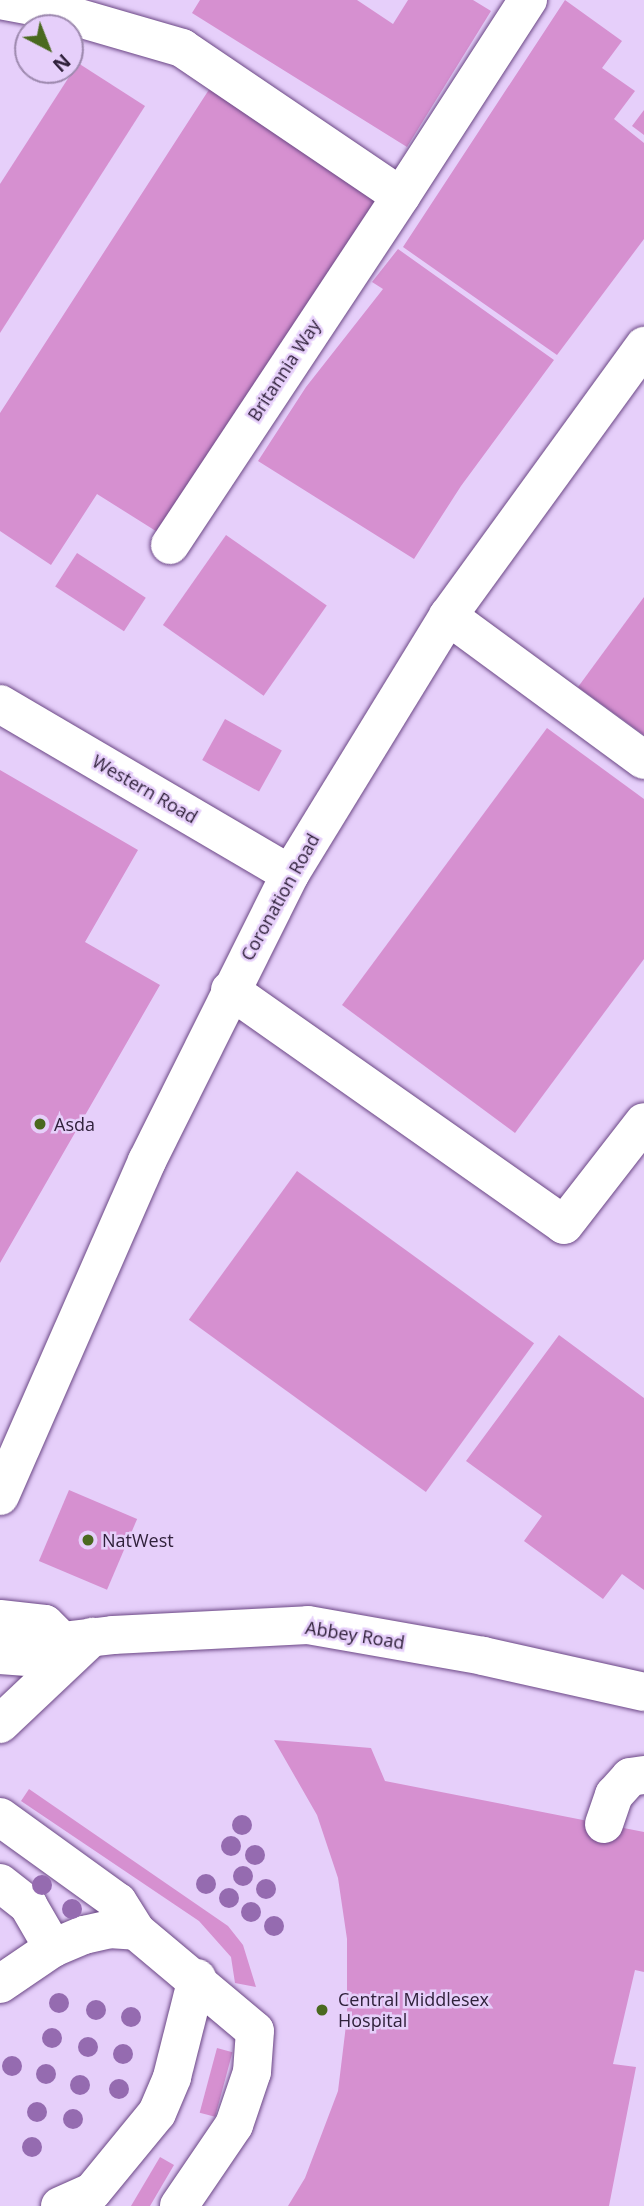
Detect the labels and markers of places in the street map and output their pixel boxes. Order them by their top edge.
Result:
place label: Asda [54,1113,95,1135]
marker: Asda [32,1116,48,1132]
place label: NatWest [102,1529,174,1551]
marker: NatWest [80,1532,96,1548]
place label: Central Middlesex Hospital [338,1989,489,2032]
marker: Central Middlesex Hospital [312,2000,332,2020]

